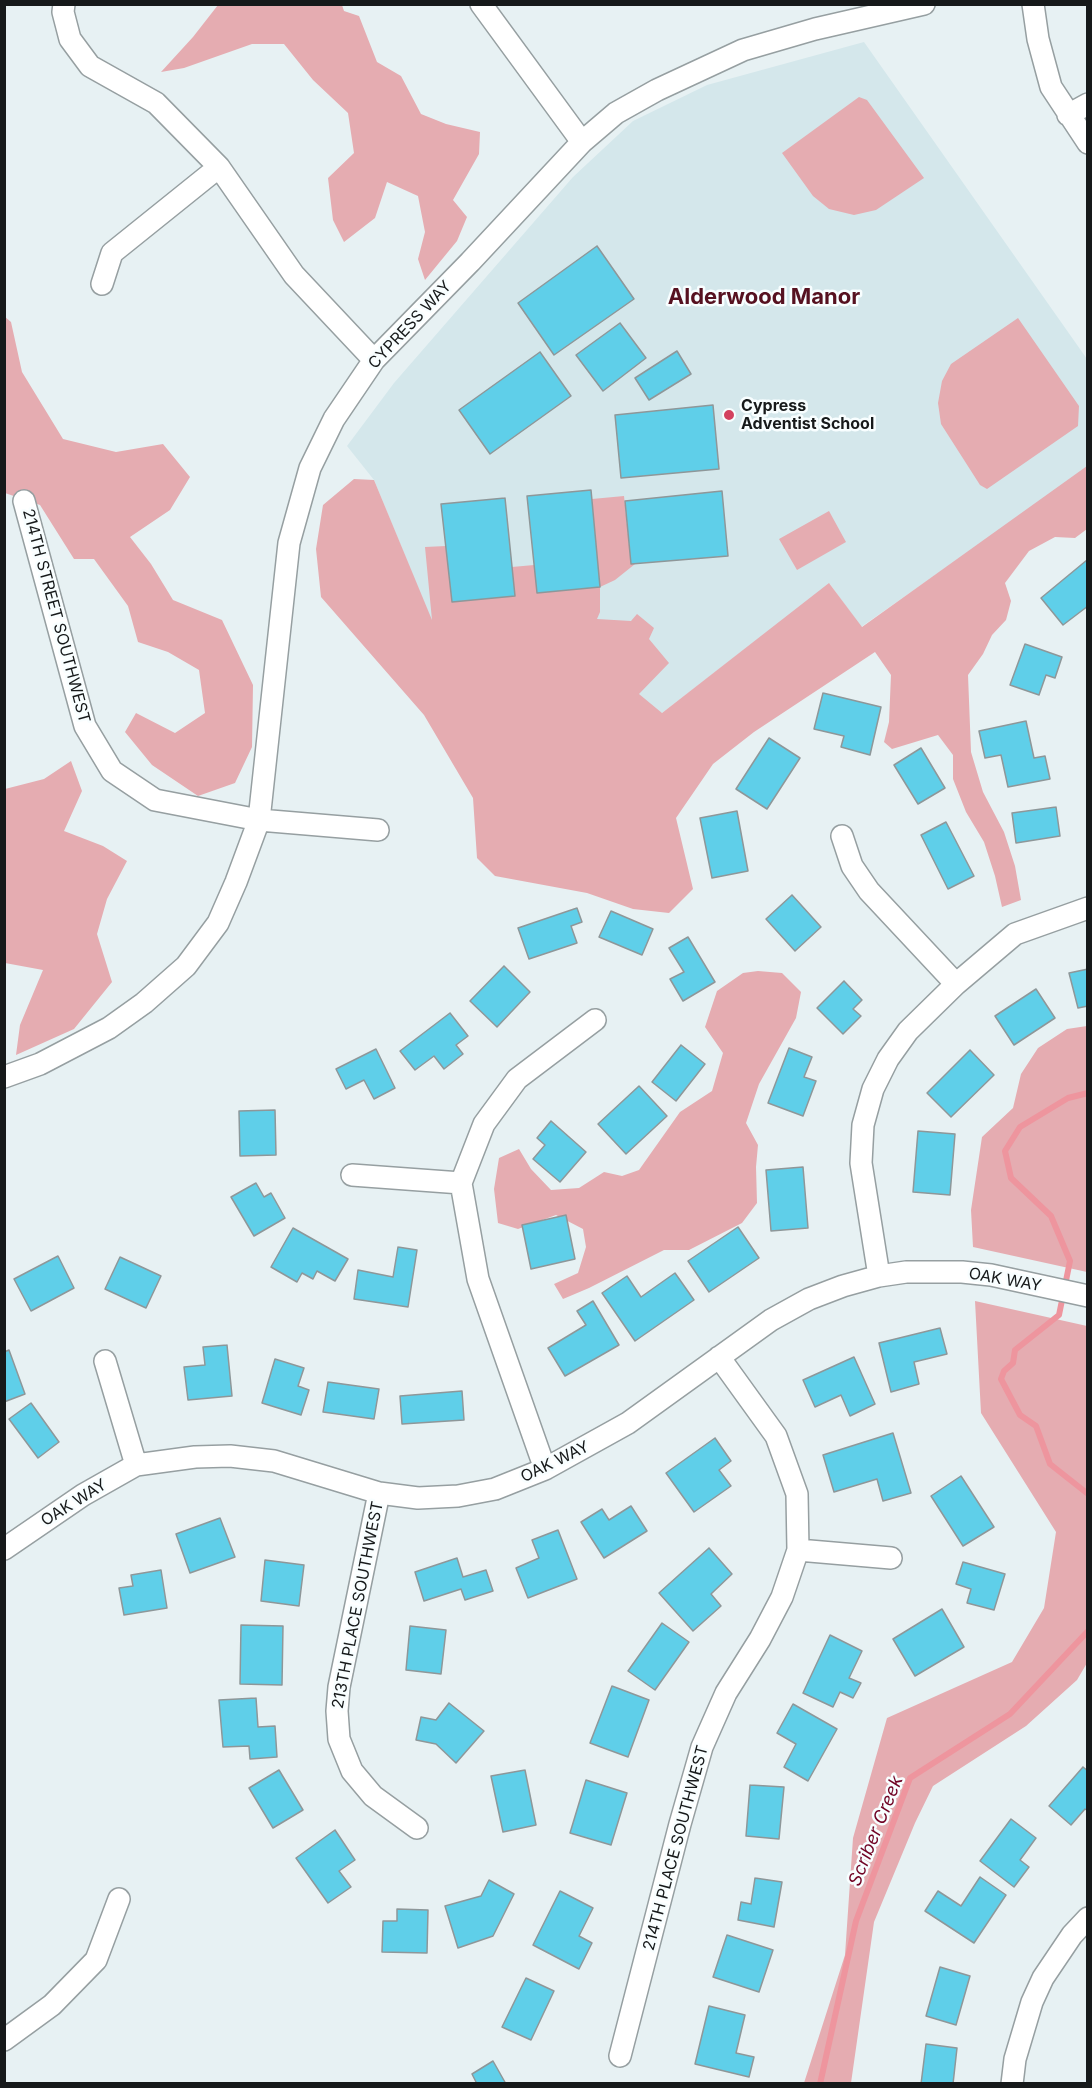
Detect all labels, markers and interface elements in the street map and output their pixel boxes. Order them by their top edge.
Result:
street label: CYPRESS WAY [364,277,456,373]
district label: Alderwood Manor [668,284,860,310]
place label: Cypress Adventist School [741,396,874,434]
marker: Cypress Adventist School [722,408,736,422]
street label: 214TH STREET SOUTHWEST [18,507,94,725]
street label: OAK WAY [967,1264,1043,1296]
street label: OAK WAY [518,1437,592,1487]
street label: OAK WAY [38,1475,110,1531]
street label: 213TH PLACE SOUTHWEST [328,1500,388,1710]
street label: 214TH PLACE SOUTHWEST [639,1743,713,1953]
water label: Scriber Creek [844,1773,908,1889]

